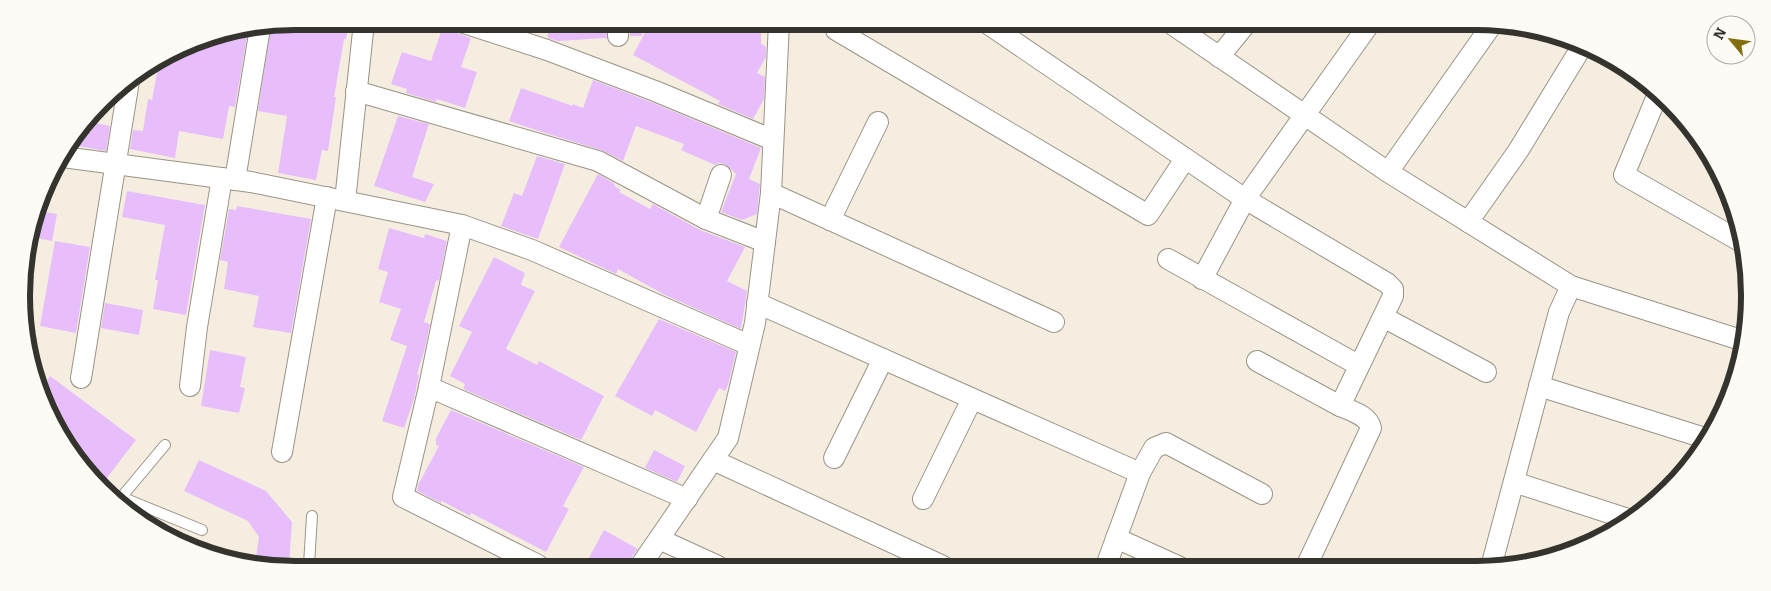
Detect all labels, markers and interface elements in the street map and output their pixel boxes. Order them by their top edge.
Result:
north arrow [1706,15,1756,65]
text: N [1710,25,1730,43]

